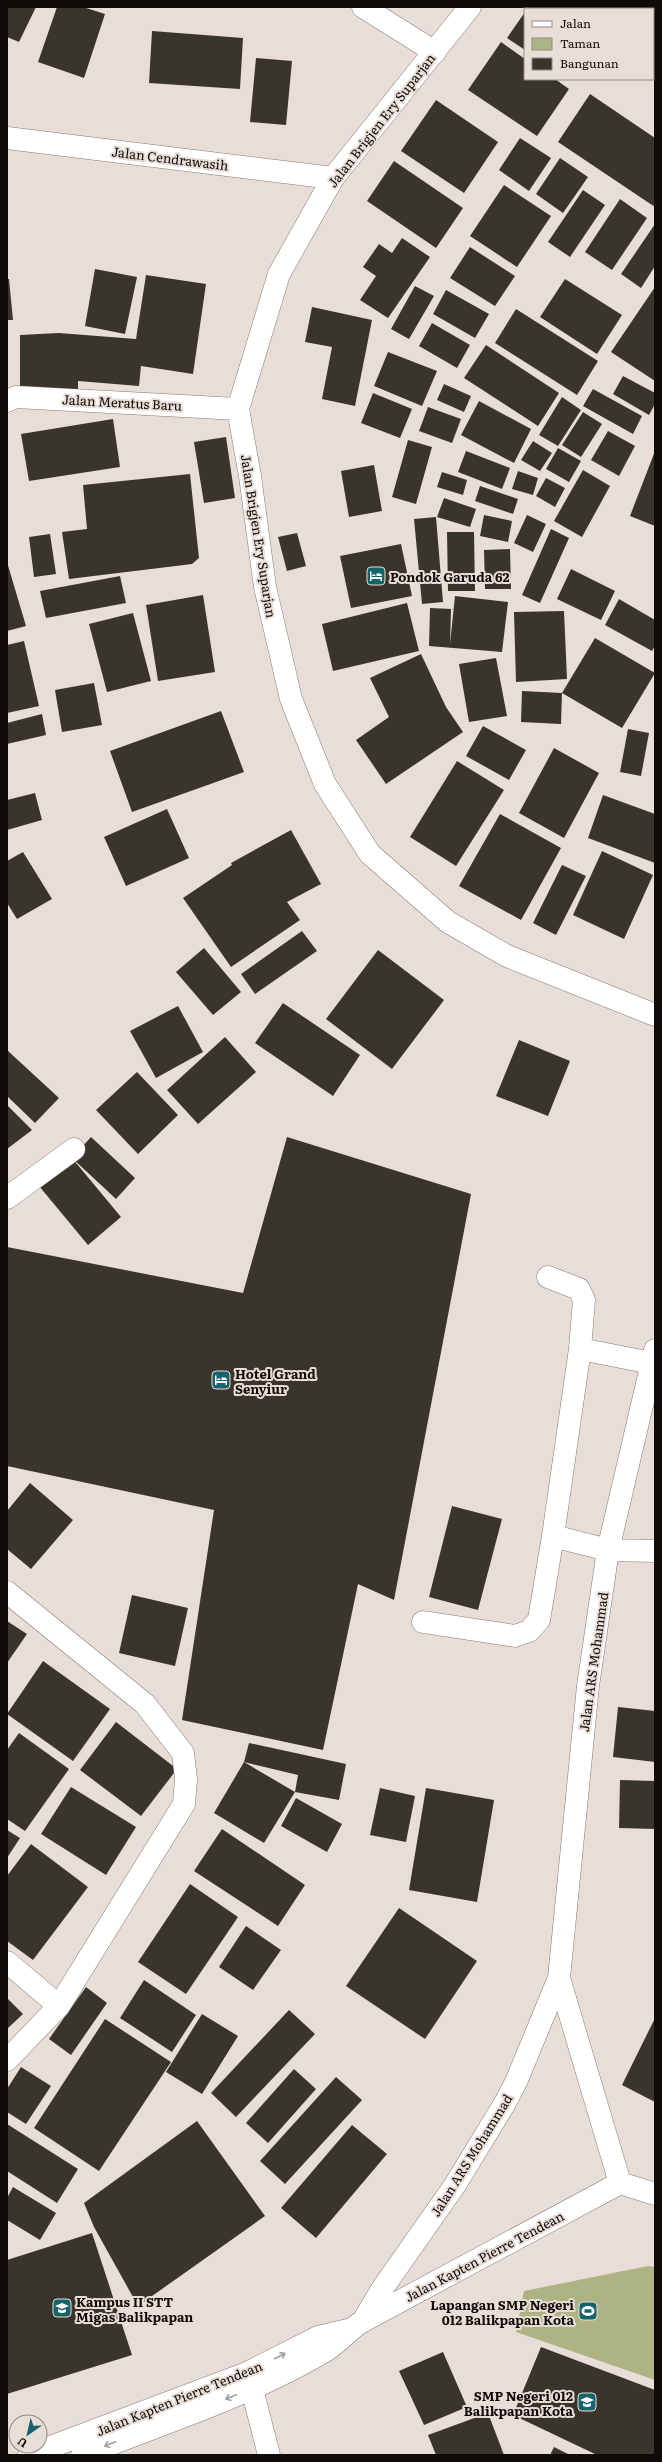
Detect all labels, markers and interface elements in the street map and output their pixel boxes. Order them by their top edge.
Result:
legend [524,8,654,80]
text: Jalan [560,14,591,32]
text: Taman [560,34,600,52]
street label: Jalan Brigjen Ery Suparjan [323,49,440,191]
text: Bangunan [560,54,619,72]
street label: Jalan Cendrawasih [110,141,230,175]
street label: Jalan Meratus Baru [62,389,182,415]
street label: Jalan Brigjen Ery Suparjan [237,453,281,619]
hotel icon: Pondok Garuda 62 [365,565,387,587]
place label: Pondok Garuda 62 [390,567,510,586]
place label: Hotel Grand Senyiur [235,1364,316,1398]
hotel icon: Hotel Grand Senyiur [210,1369,232,1391]
street label: Jalan ARS Mohammad [574,1591,612,1733]
street label: Jalan ARS Mohammad [426,2090,516,2220]
street label: Jalan Kapten Pierre Tendean [401,2206,567,2306]
place label: Kampus II STT Migas Balikpapan [76,2292,193,2326]
place label: Lapangan SMP Negeri 012 Balikpapan Kota [430,2295,574,2329]
school or university icon: Kampus II STT Migas Balikpapan [51,2297,73,2319]
sports icon: Lapangan SMP Negeri 012 Balikpapan Kota [577,2300,599,2322]
one-way arrow [274,2352,286,2359]
street label: Jalan Kapten Pierre Tendean [93,2356,265,2440]
place label: SMP Negeri 012 Balikpapan Kota [464,2386,573,2420]
school or university icon: SMP Negeri 012 Balikpapan Kota [576,2391,598,2413]
one-way arrow [226,2394,238,2402]
north arrow [8,2414,48,2454]
text: U [14,2434,30,2452]
one-way arrow [105,2441,117,2449]

